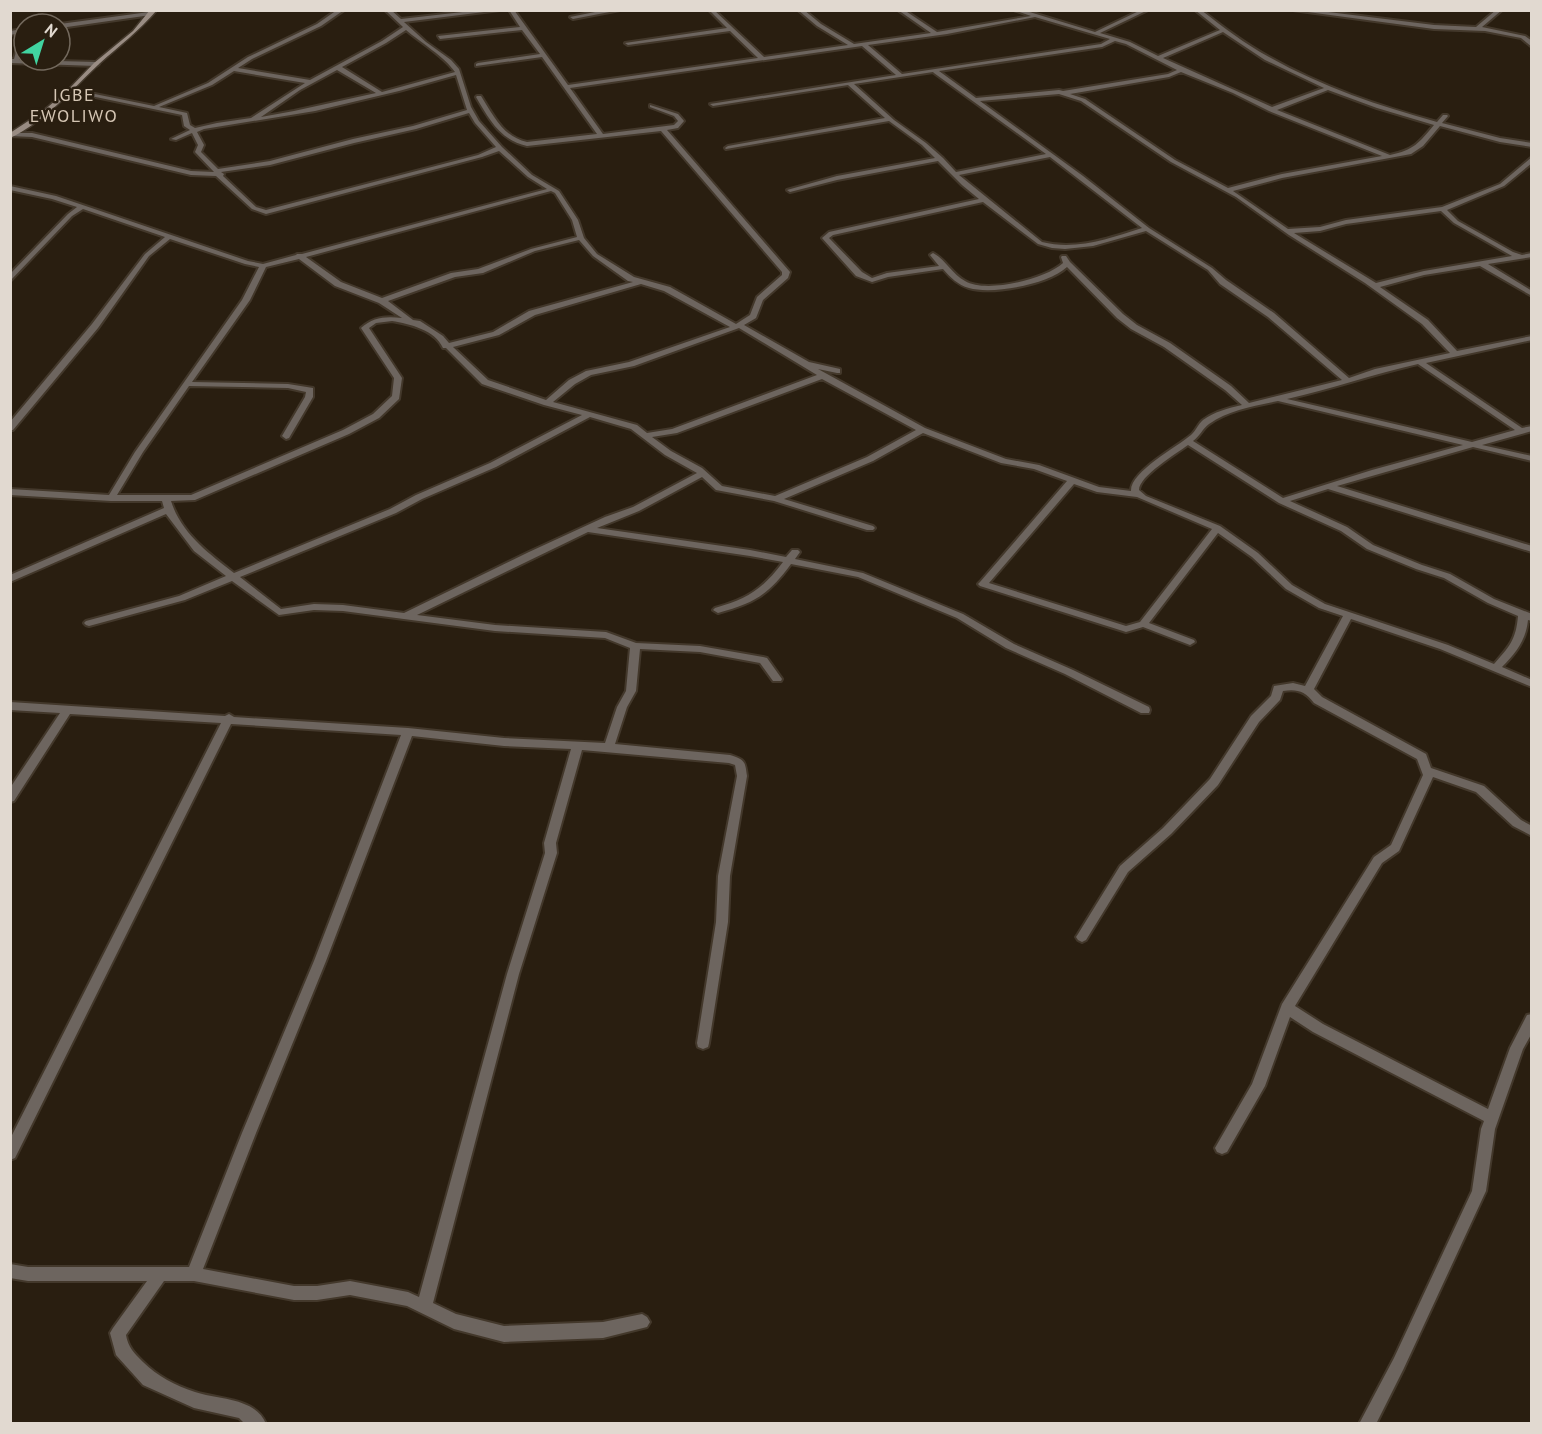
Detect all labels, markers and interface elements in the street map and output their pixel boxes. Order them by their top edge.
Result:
north arrow [12,12,72,72]
text: N [41,19,62,41]
district label: IGBE EWOLIWO [30,83,118,127]

